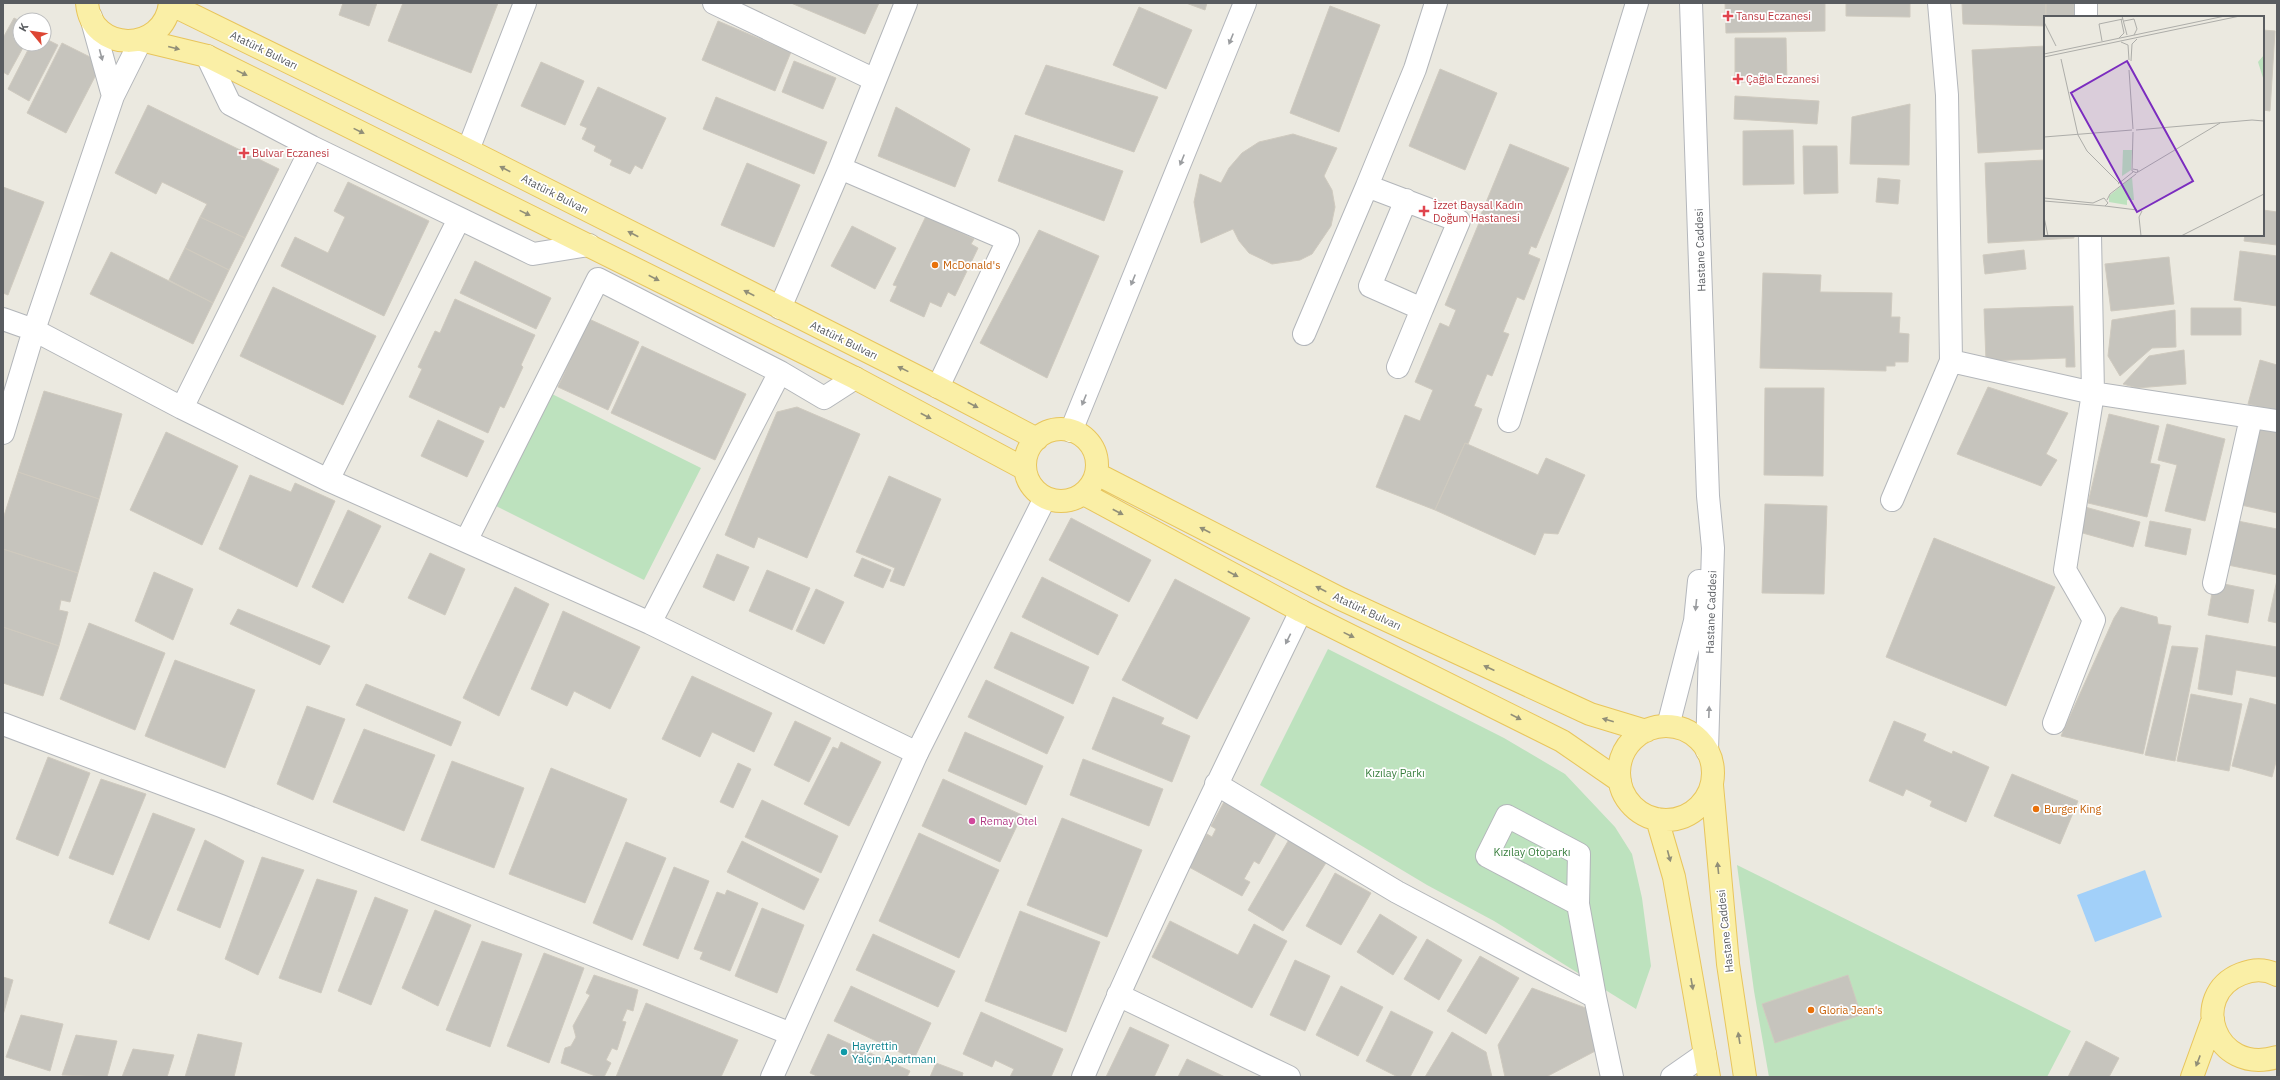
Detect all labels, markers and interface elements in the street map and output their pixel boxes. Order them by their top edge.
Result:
place label: Tansu Eczanesi [1736,9,1811,23]
marker: Tansu Eczanesi [1723,11,1733,21]
north arrow [12,12,52,52]
inset map [2044,16,2264,236]
text: K [15,20,31,34]
street label: Atatürk Bulvarı [228,28,300,72]
one-way arrow [1227,34,1233,46]
one-way arrow [168,45,180,51]
one-way arrow [99,49,105,61]
one-way arrow [236,70,248,76]
place label: Çağla Eczanesi [1746,72,1819,86]
marker: Çağla Eczanesi [1733,74,1743,84]
one-way arrow [353,128,364,134]
place label: Bulvar Eczanesi [252,146,329,160]
marker: Bulvar Eczanesi [239,148,249,158]
one-way arrow [1178,154,1184,166]
one-way arrow [499,166,511,172]
street label: Atatürk Bulvarı [519,171,591,217]
place label: İzzet Baysal Kadın Doğum Hastanesi [1433,198,1523,225]
marker: İzzet Baysal Kadın Doğum Hastanesi [1418,205,1430,217]
street label: Hastane Caddesi [1692,208,1708,292]
one-way arrow [520,210,531,217]
one-way arrow [628,231,639,237]
place label: McDonald's [943,258,1001,272]
marker: McDonald's [930,260,940,270]
one-way arrow [648,274,660,281]
one-way arrow [1129,274,1135,286]
one-way arrow [744,289,755,296]
street label: Atatürk Bulvarı [808,318,880,362]
one-way arrow [898,366,909,372]
one-way arrow [1080,395,1086,407]
one-way arrow [967,402,979,408]
one-way arrow [920,412,932,419]
one-way arrow [1112,509,1124,516]
one-way arrow [1199,527,1211,533]
street label: Hastane Caddesi [1703,570,1719,654]
one-way arrow [1227,571,1238,578]
one-way arrow [1315,586,1327,592]
street label: Atatürk Bulvarı [1331,589,1403,633]
one-way arrow [1693,599,1700,611]
one-way arrow [1343,632,1354,638]
one-way arrow [1285,633,1291,644]
one-way arrow [1484,665,1495,671]
one-way arrow [1705,706,1712,718]
one-way arrow [1510,714,1521,720]
one-way arrow [1602,717,1614,723]
park label: Kızılay Parkı [1365,766,1425,780]
place label: Burger King [2044,802,2102,816]
marker: Burger King [2031,804,2041,814]
place label: Remay Otel [980,814,1037,828]
marker: Remay Otel [967,816,977,826]
park label: Kızılay Otoparkı [1494,845,1570,859]
one-way arrow [1666,850,1672,862]
one-way arrow [1715,862,1722,874]
street label: Hastane Caddesi [1714,889,1736,973]
one-way arrow [1689,978,1695,990]
place label: Gloria Jean's [1819,1003,1883,1017]
marker: Gloria Jean's [1806,1005,1816,1015]
one-way arrow [1736,1032,1742,1045]
place label: Hayrettin Yalçın Apartmanı [852,1039,936,1066]
marker: Hayrettin Yalçın Apartmanı [839,1047,849,1057]
one-way arrow [2194,1056,2200,1068]

